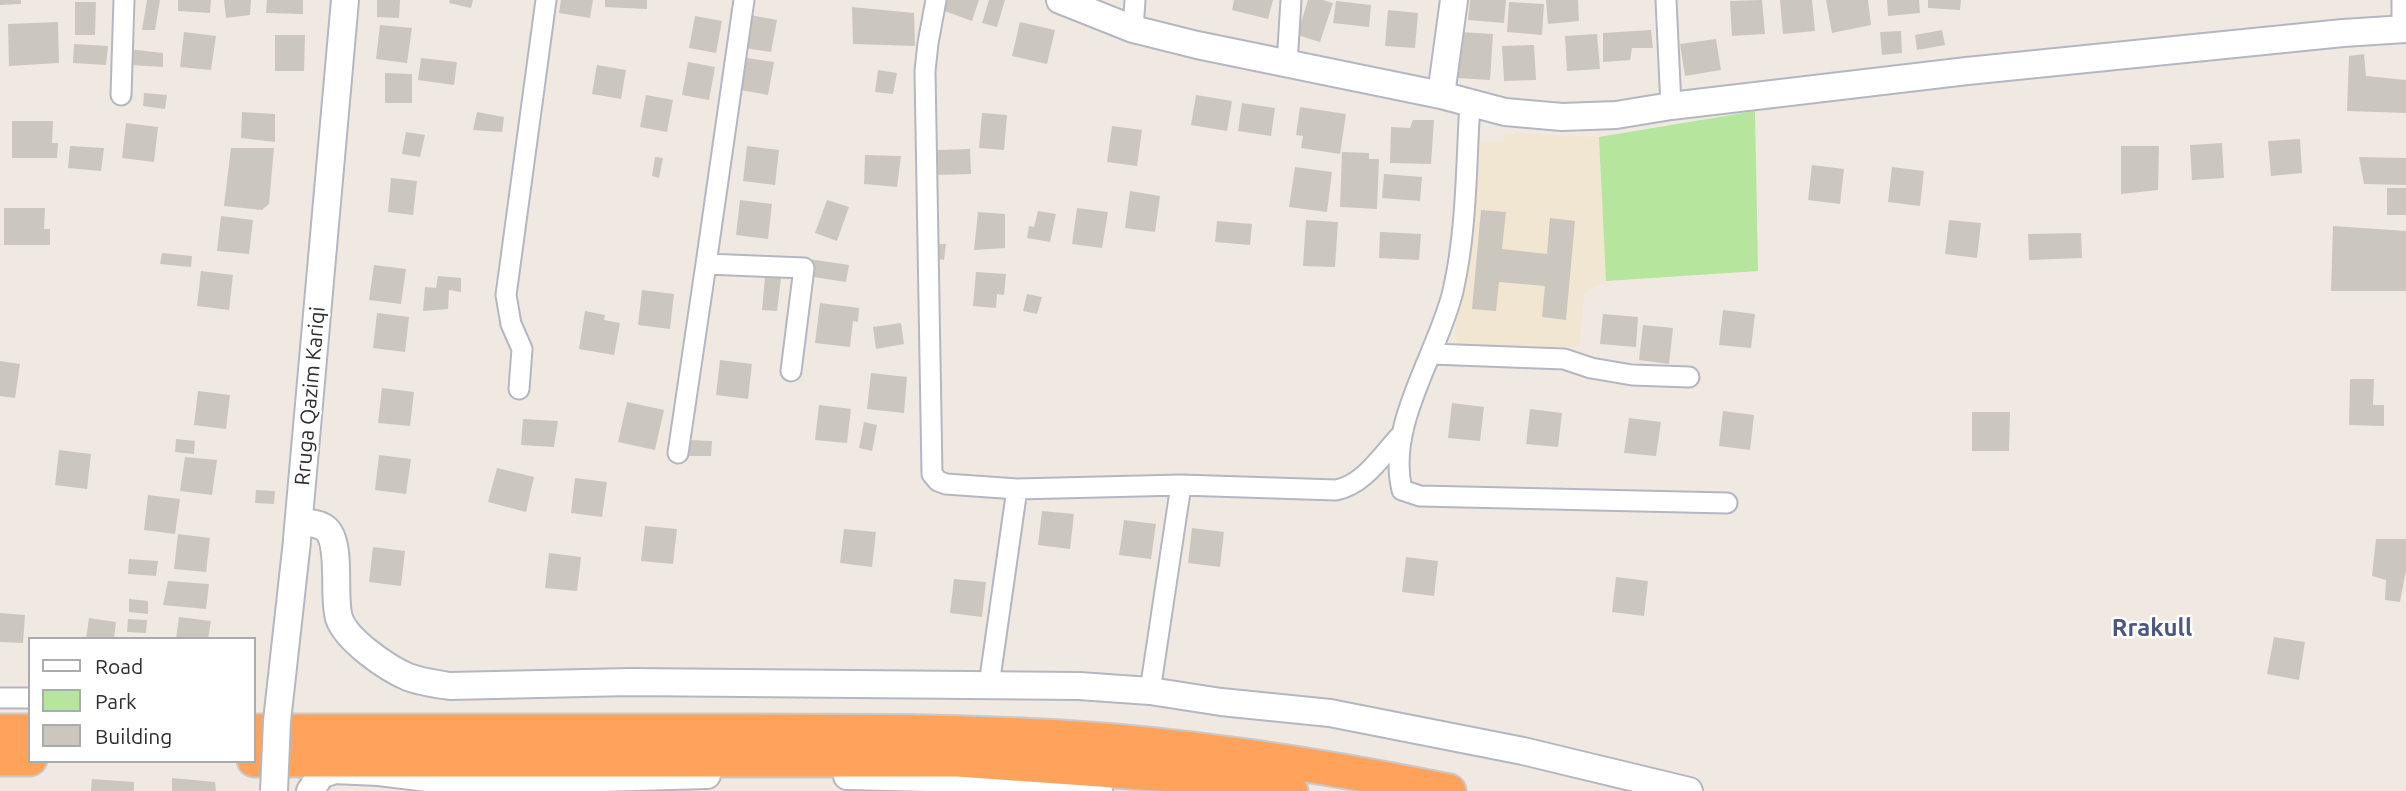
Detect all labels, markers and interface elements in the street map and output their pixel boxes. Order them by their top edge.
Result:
street label: Rruga Qazim Kariqi [290,305,330,487]
district label: Rrakull [2112,614,2192,642]
legend [28,637,256,763]
text: Road [95,654,143,678]
text: Park [95,689,137,713]
text: Building [95,724,172,748]

